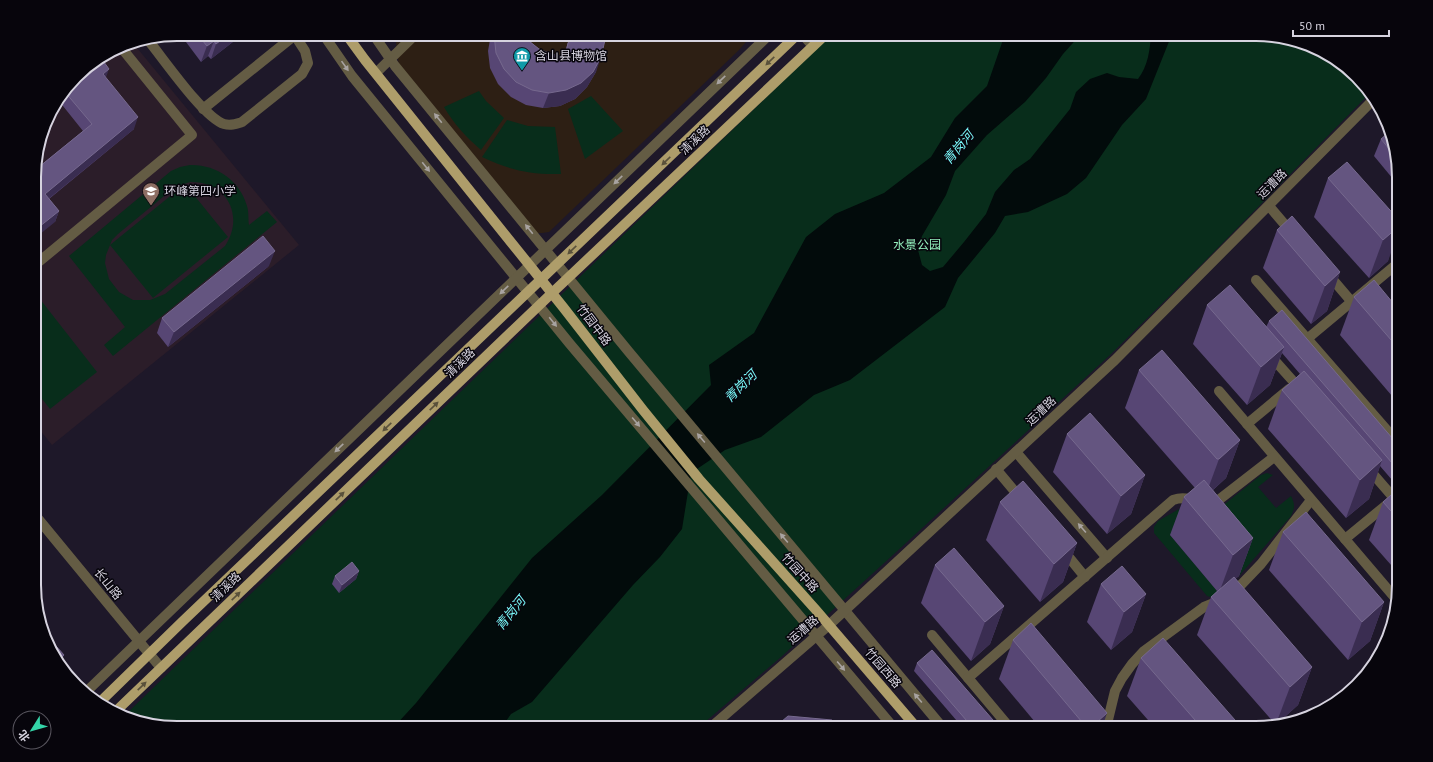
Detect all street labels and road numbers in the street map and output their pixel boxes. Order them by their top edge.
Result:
street label: 清溪路 [676,122,713,157]
street label: 运漕路 [1254,166,1290,202]
street label: 竹园中路 [574,301,615,348]
street label: 清溪路 [441,345,478,381]
street label: 运漕路 [1022,393,1059,428]
street label: 竹园中路 [779,550,822,596]
street label: 长山路 [91,565,126,602]
street label: 清溪路 [207,569,244,605]
street label: 运漕路 [784,612,821,647]
street label: 竹园西路 [862,645,905,691]

